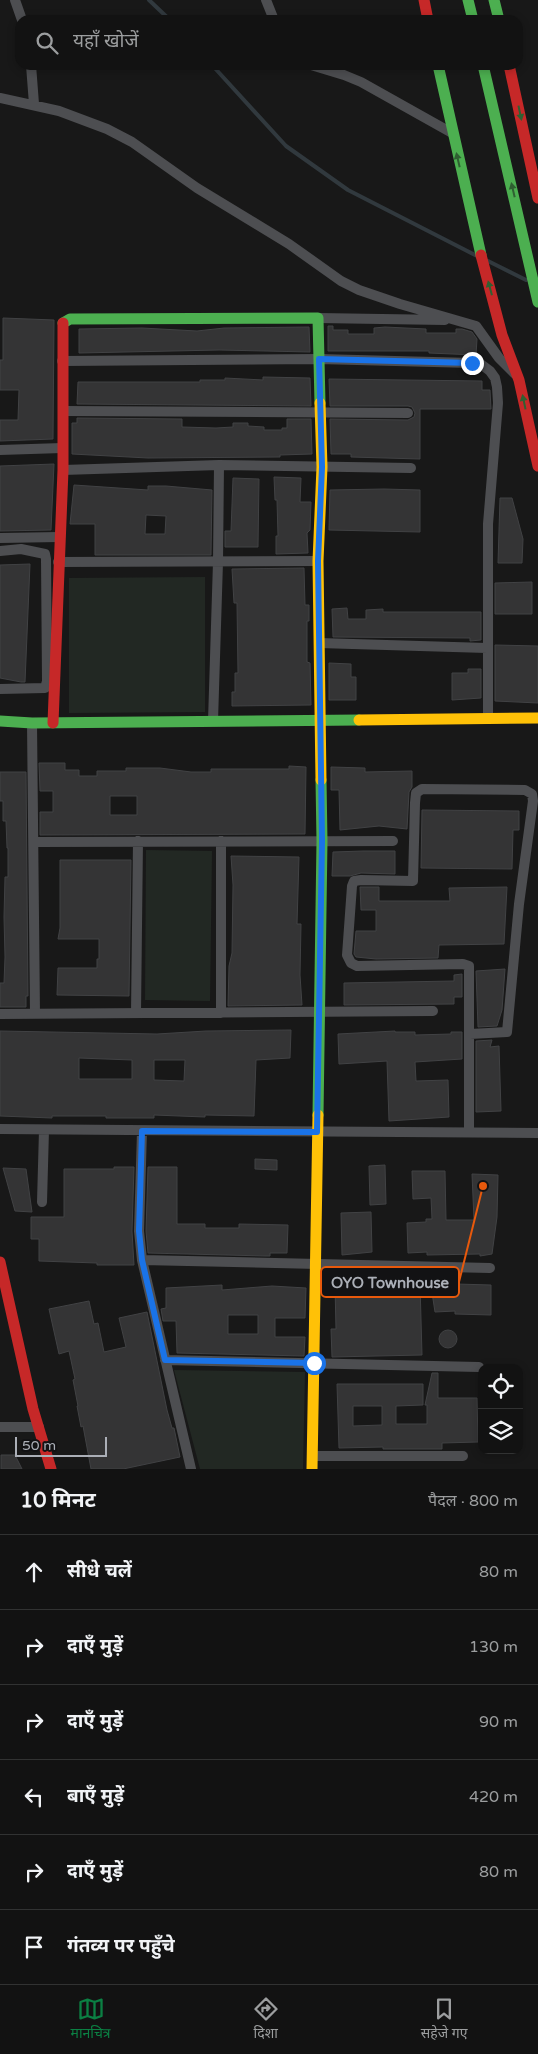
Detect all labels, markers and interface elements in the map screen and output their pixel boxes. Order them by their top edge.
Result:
search box [15,15,523,70]
icon: search [33,29,61,57]
text: यहाँ खोजें [73,30,139,52]
one-way arrow [516,105,524,121]
one-way arrow [454,153,462,168]
one-way arrow [509,182,517,197]
one-way arrow [486,281,494,296]
route end [461,352,484,375]
one-way arrow [520,394,528,409]
callout: OYO Townhouse [321,1267,459,1297]
text: OYO Townhouse [331,1274,450,1292]
route start [303,1352,326,1375]
map controls [478,1364,523,1454]
button: locate [478,1364,523,1409]
button: layers [478,1409,523,1454]
scale bar [15,1434,108,1457]
text: 50 m [22,1437,56,1454]
text: 10 मिनट [20,1488,96,1513]
text: पैदल · 800 m [428,1491,518,1511]
icon: ahead [20,1558,48,1586]
text: सीधे चलें [67,1560,132,1582]
text: 80 m [479,1562,518,1582]
icon: right [20,1633,48,1661]
text: दाएँ मुड़ें [67,1635,123,1657]
text: 130 m [469,1637,518,1657]
icon: right [20,1708,48,1736]
text: दाएँ मुड़ें [67,1710,123,1732]
text: 90 m [479,1712,518,1732]
icon: left [20,1783,48,1811]
text: बाएँ मुड़ें [67,1785,124,1807]
text: 420 m [469,1787,518,1807]
icon: right [20,1858,48,1886]
text: दाएँ मुड़ें [67,1860,123,1882]
text: 80 m [479,1862,518,1882]
icon: arrive [20,1933,48,1961]
text: गंतव्य पर पहुँचे [67,1935,175,1957]
tab: मानचित्र [71,1995,111,2044]
tab: दिशा [252,1995,280,2044]
tab: सहेजे गए [421,1995,467,2044]

